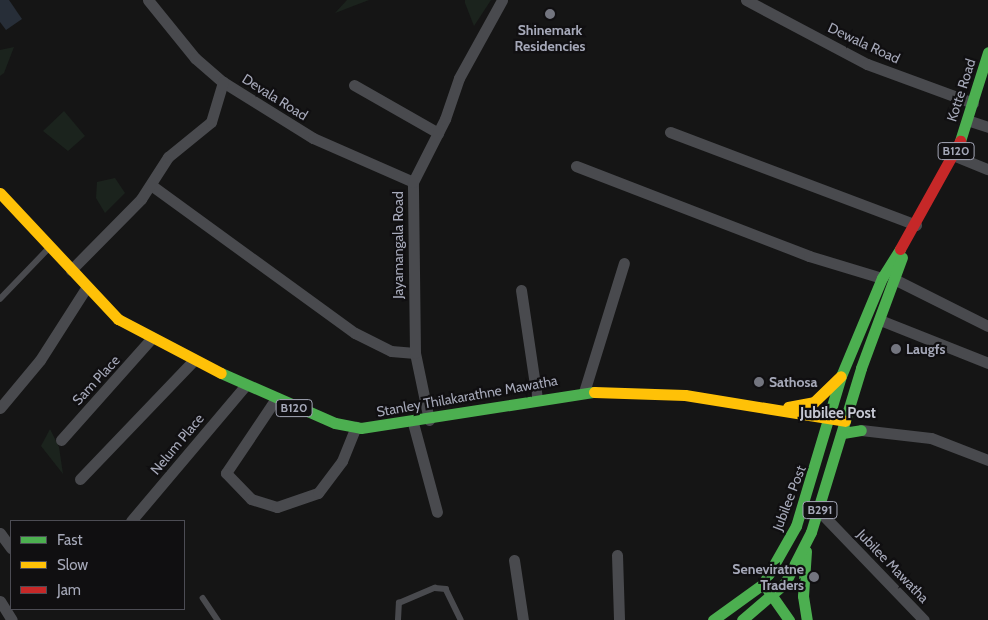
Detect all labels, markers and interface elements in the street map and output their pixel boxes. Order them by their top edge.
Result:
marker: Shinemark Residencies [544,8,556,20]
street label: Dewala Road [825,19,903,67]
place label: Shinemark Residencies [515,22,585,54]
street label: Kotte Road [943,56,979,124]
street label: Devala Road [239,70,311,124]
road number: B120 [937,142,975,160]
street label: Jayamangala Road [390,191,406,299]
place label: Laugfs [906,341,945,357]
marker: Laugfs [890,343,902,355]
street label: Sam Place [69,352,123,408]
street label: Stanley Thilakarathne Mawatha [375,372,559,420]
place label: Sathosa [769,374,817,390]
marker: Sathosa [753,376,765,388]
road number: B120 [275,398,313,418]
district label: Jubilee Post [800,405,876,423]
street label: Nelum Place [147,410,207,478]
street label: Jubilee Post [769,463,809,533]
road number: B291 [801,500,839,520]
legend [10,520,185,610]
street label: Jubilee Mawatha [854,526,932,606]
text: Fast [57,531,82,549]
text: Slow [57,556,88,574]
place label: Seneviratne Traders [732,561,804,594]
marker: Seneviratne Traders [808,571,820,583]
text: Jam [57,581,81,599]

